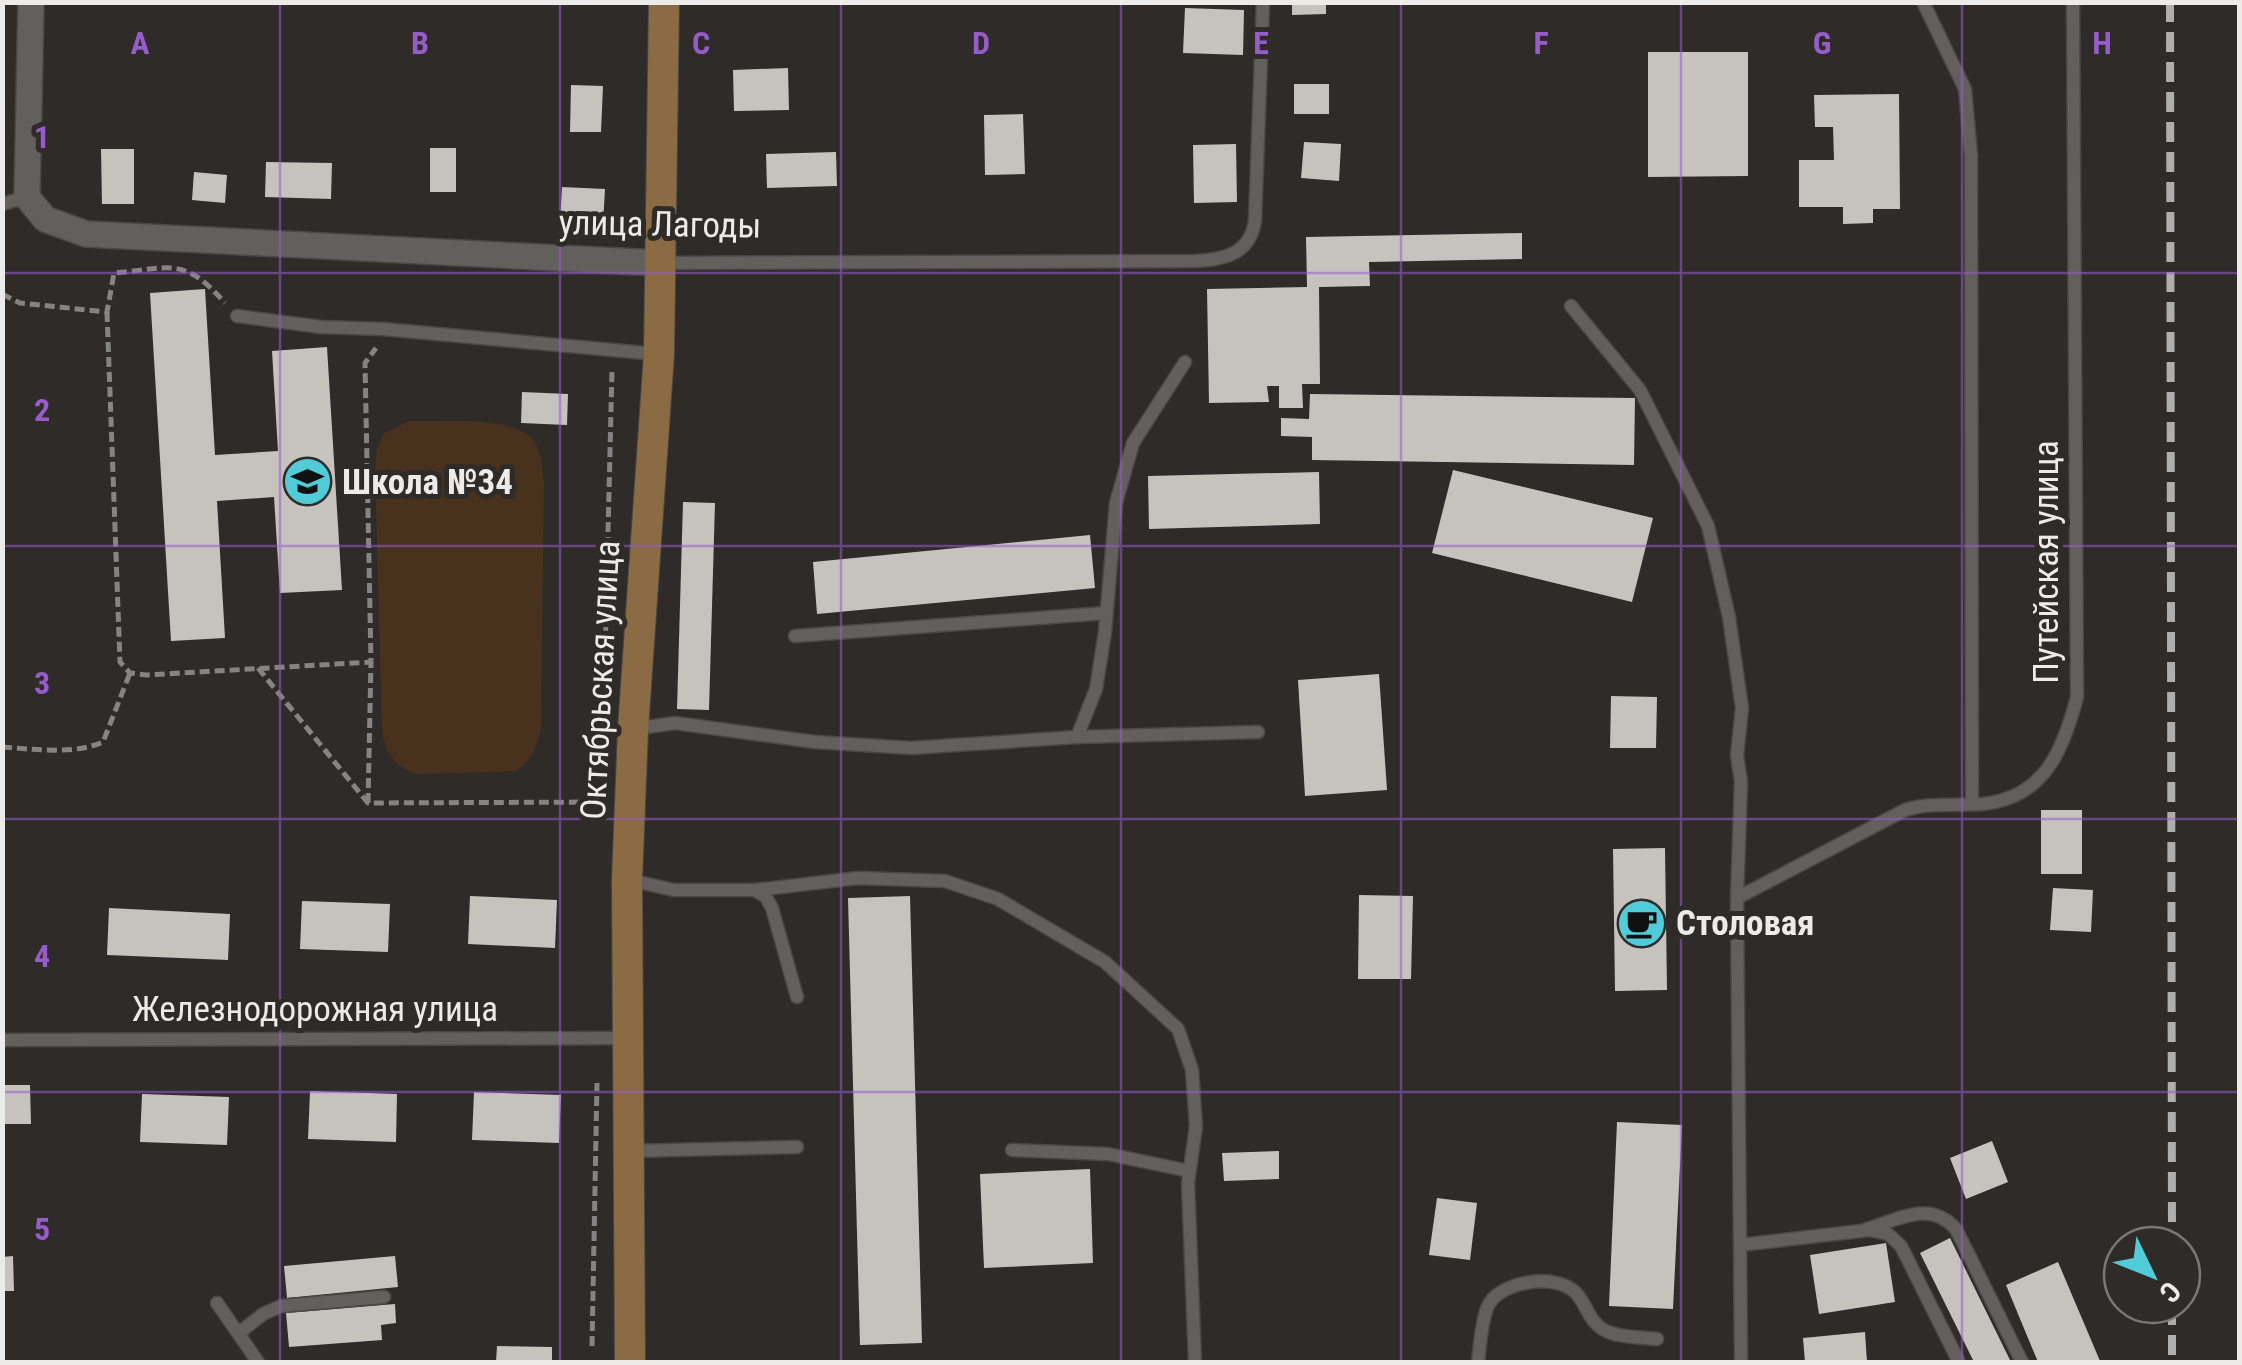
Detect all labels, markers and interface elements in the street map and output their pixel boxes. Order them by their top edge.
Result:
text: A [130,24,150,62]
text: B [411,24,429,62]
text: C [692,24,710,62]
text: D [972,24,990,62]
text: E [1253,24,1269,62]
text: F [1533,24,1549,62]
text: G [1813,24,1831,62]
text: H [2092,24,2112,62]
text: 1 [34,118,50,156]
street label: улица Лагоды [558,202,762,247]
text: 2 [34,391,50,429]
street label: Путейская улица [2026,440,2067,684]
school or university icon: Школа №34 [281,456,333,508]
place label: Школа №34 [342,462,513,503]
street label: Октябрьская улица [573,539,628,821]
text: 3 [34,664,50,702]
cafe icon: Столовая [1615,897,1667,949]
place label: Столовая [1676,903,1815,944]
text: 4 [34,937,50,975]
street label: Железнодорожная улица [132,989,498,1030]
text: 5 [34,1210,50,1248]
north arrow [2102,1225,2202,1325]
text: С [2152,1275,2187,1309]

